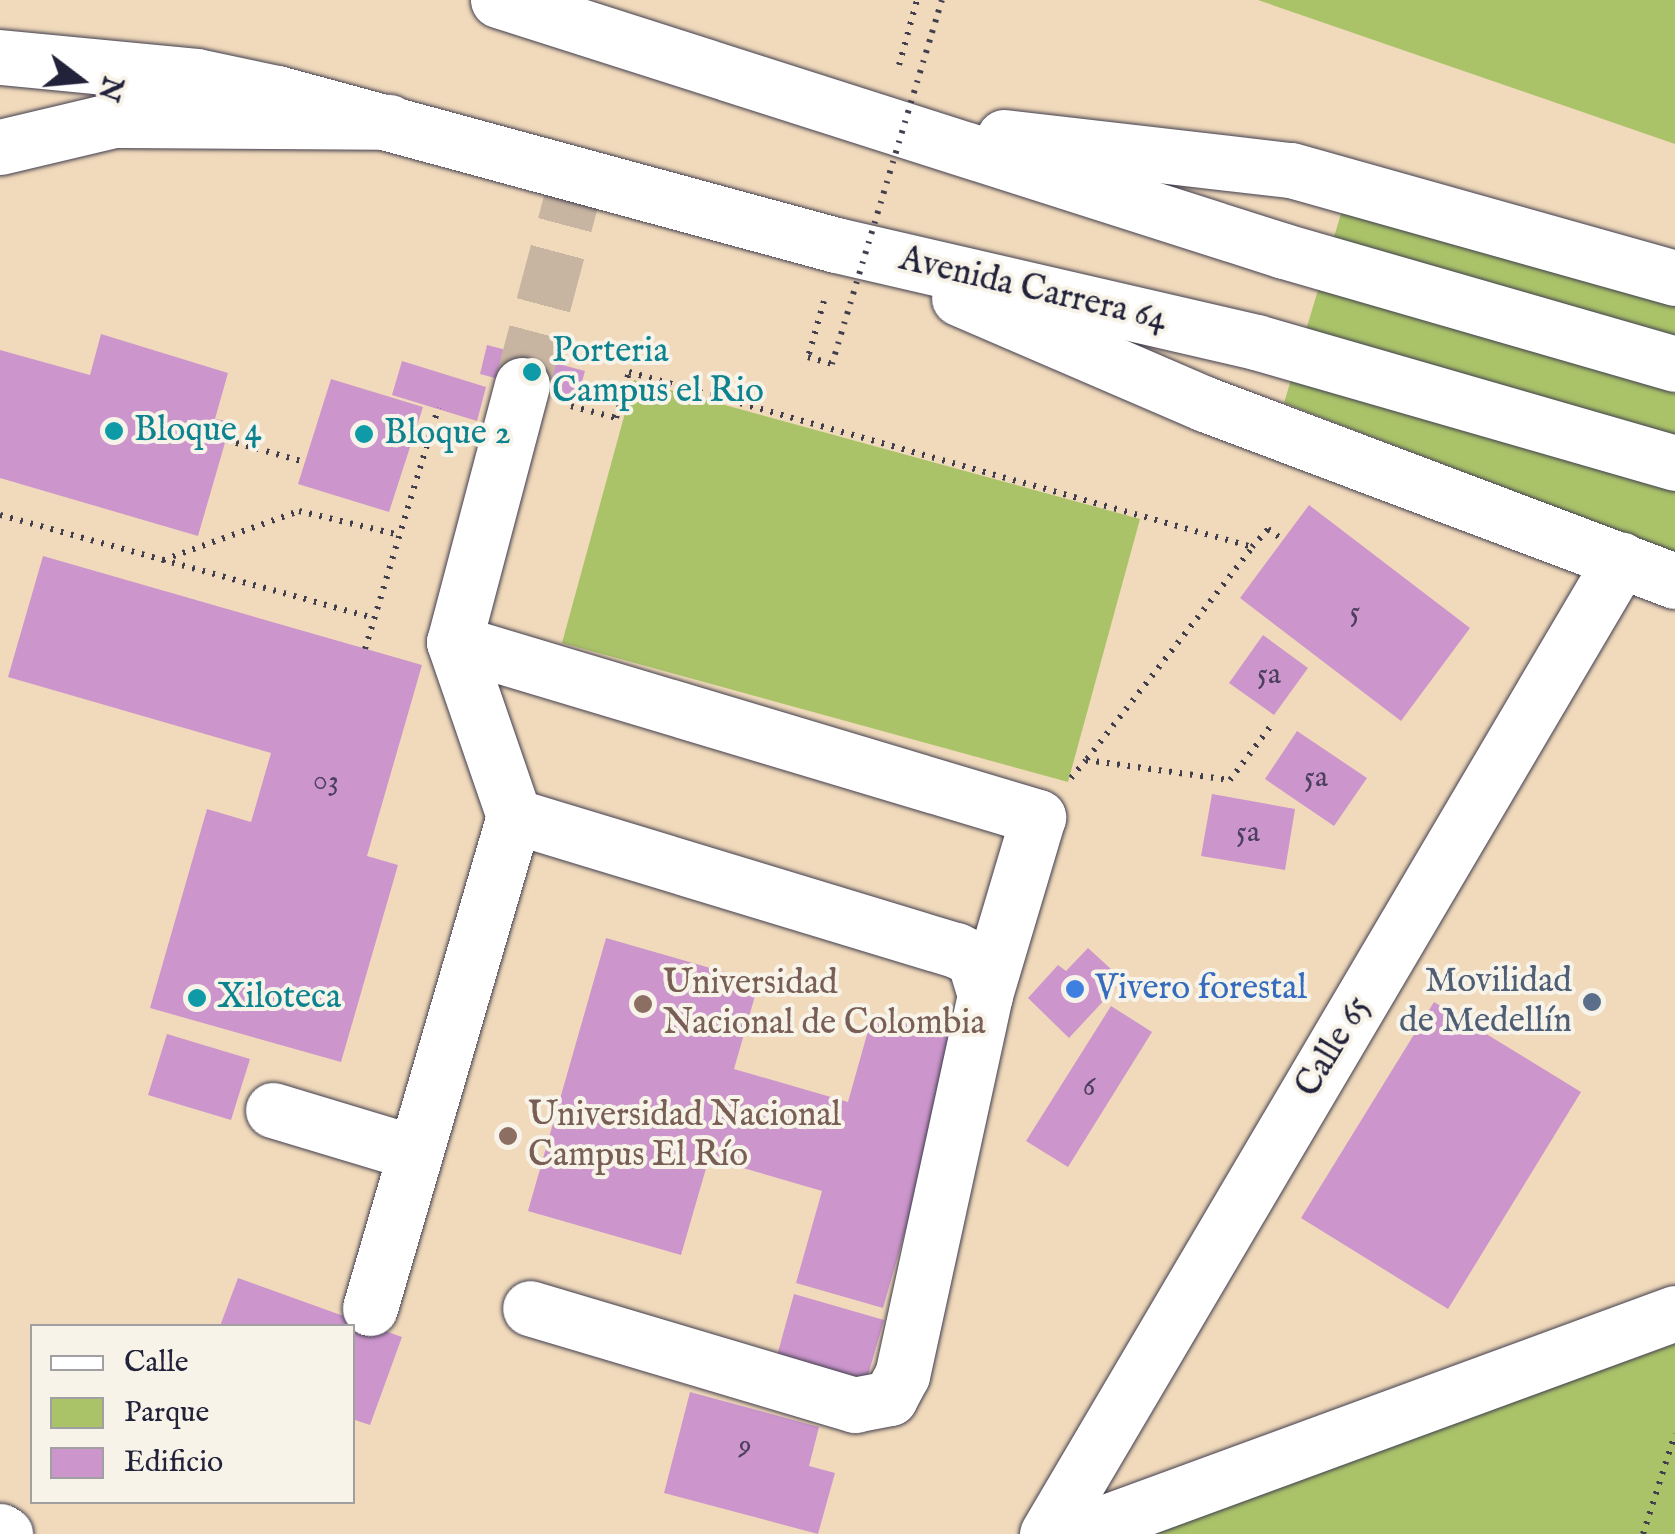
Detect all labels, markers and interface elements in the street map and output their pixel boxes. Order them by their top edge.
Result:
north arrow [30,30,130,130]
text: N [89,72,129,105]
street label: Avenida Carrera 64 [895,239,1171,341]
place label: Porteria Campus el Rio [552,331,764,413]
marker: Porteria Campus el Rio [521,361,543,383]
place label: Bloque 4 [134,410,262,452]
place label: Bloque 2 [384,413,511,455]
marker: Bloque 4 [103,420,125,442]
marker: Bloque 2 [353,423,375,445]
house number: 5 [1350,595,1360,631]
house number: 5a [1257,657,1281,693]
house number: 5a [1304,760,1328,796]
house number: 03 [313,763,339,799]
house number: 5a [1236,815,1260,851]
place label: Movilidad de Medellín [1399,961,1572,1043]
place label: Universidad Nacional de Colombia [663,963,986,1045]
place label: Vivero forestal [1095,968,1307,1010]
place label: Xiloteca [217,977,341,1019]
marker: Vivero forestal [1064,978,1086,1000]
marker: Xiloteca [186,987,208,1009]
street label: Calle 65 [1288,989,1380,1105]
marker: Movilidad de Medellín [1581,991,1603,1013]
marker: Universidad Nacional de Colombia [632,993,654,1015]
house number: 6 [1083,1069,1095,1105]
place label: Universidad Nacional Campus El Río [528,1095,841,1177]
marker: Universidad Nacional Campus El Río [497,1125,519,1147]
legend [30,1324,355,1504]
text: Calle [124,1344,188,1382]
text: Parque [124,1394,209,1432]
house number: 9 [738,1428,752,1464]
text: Edificio [124,1444,223,1482]

